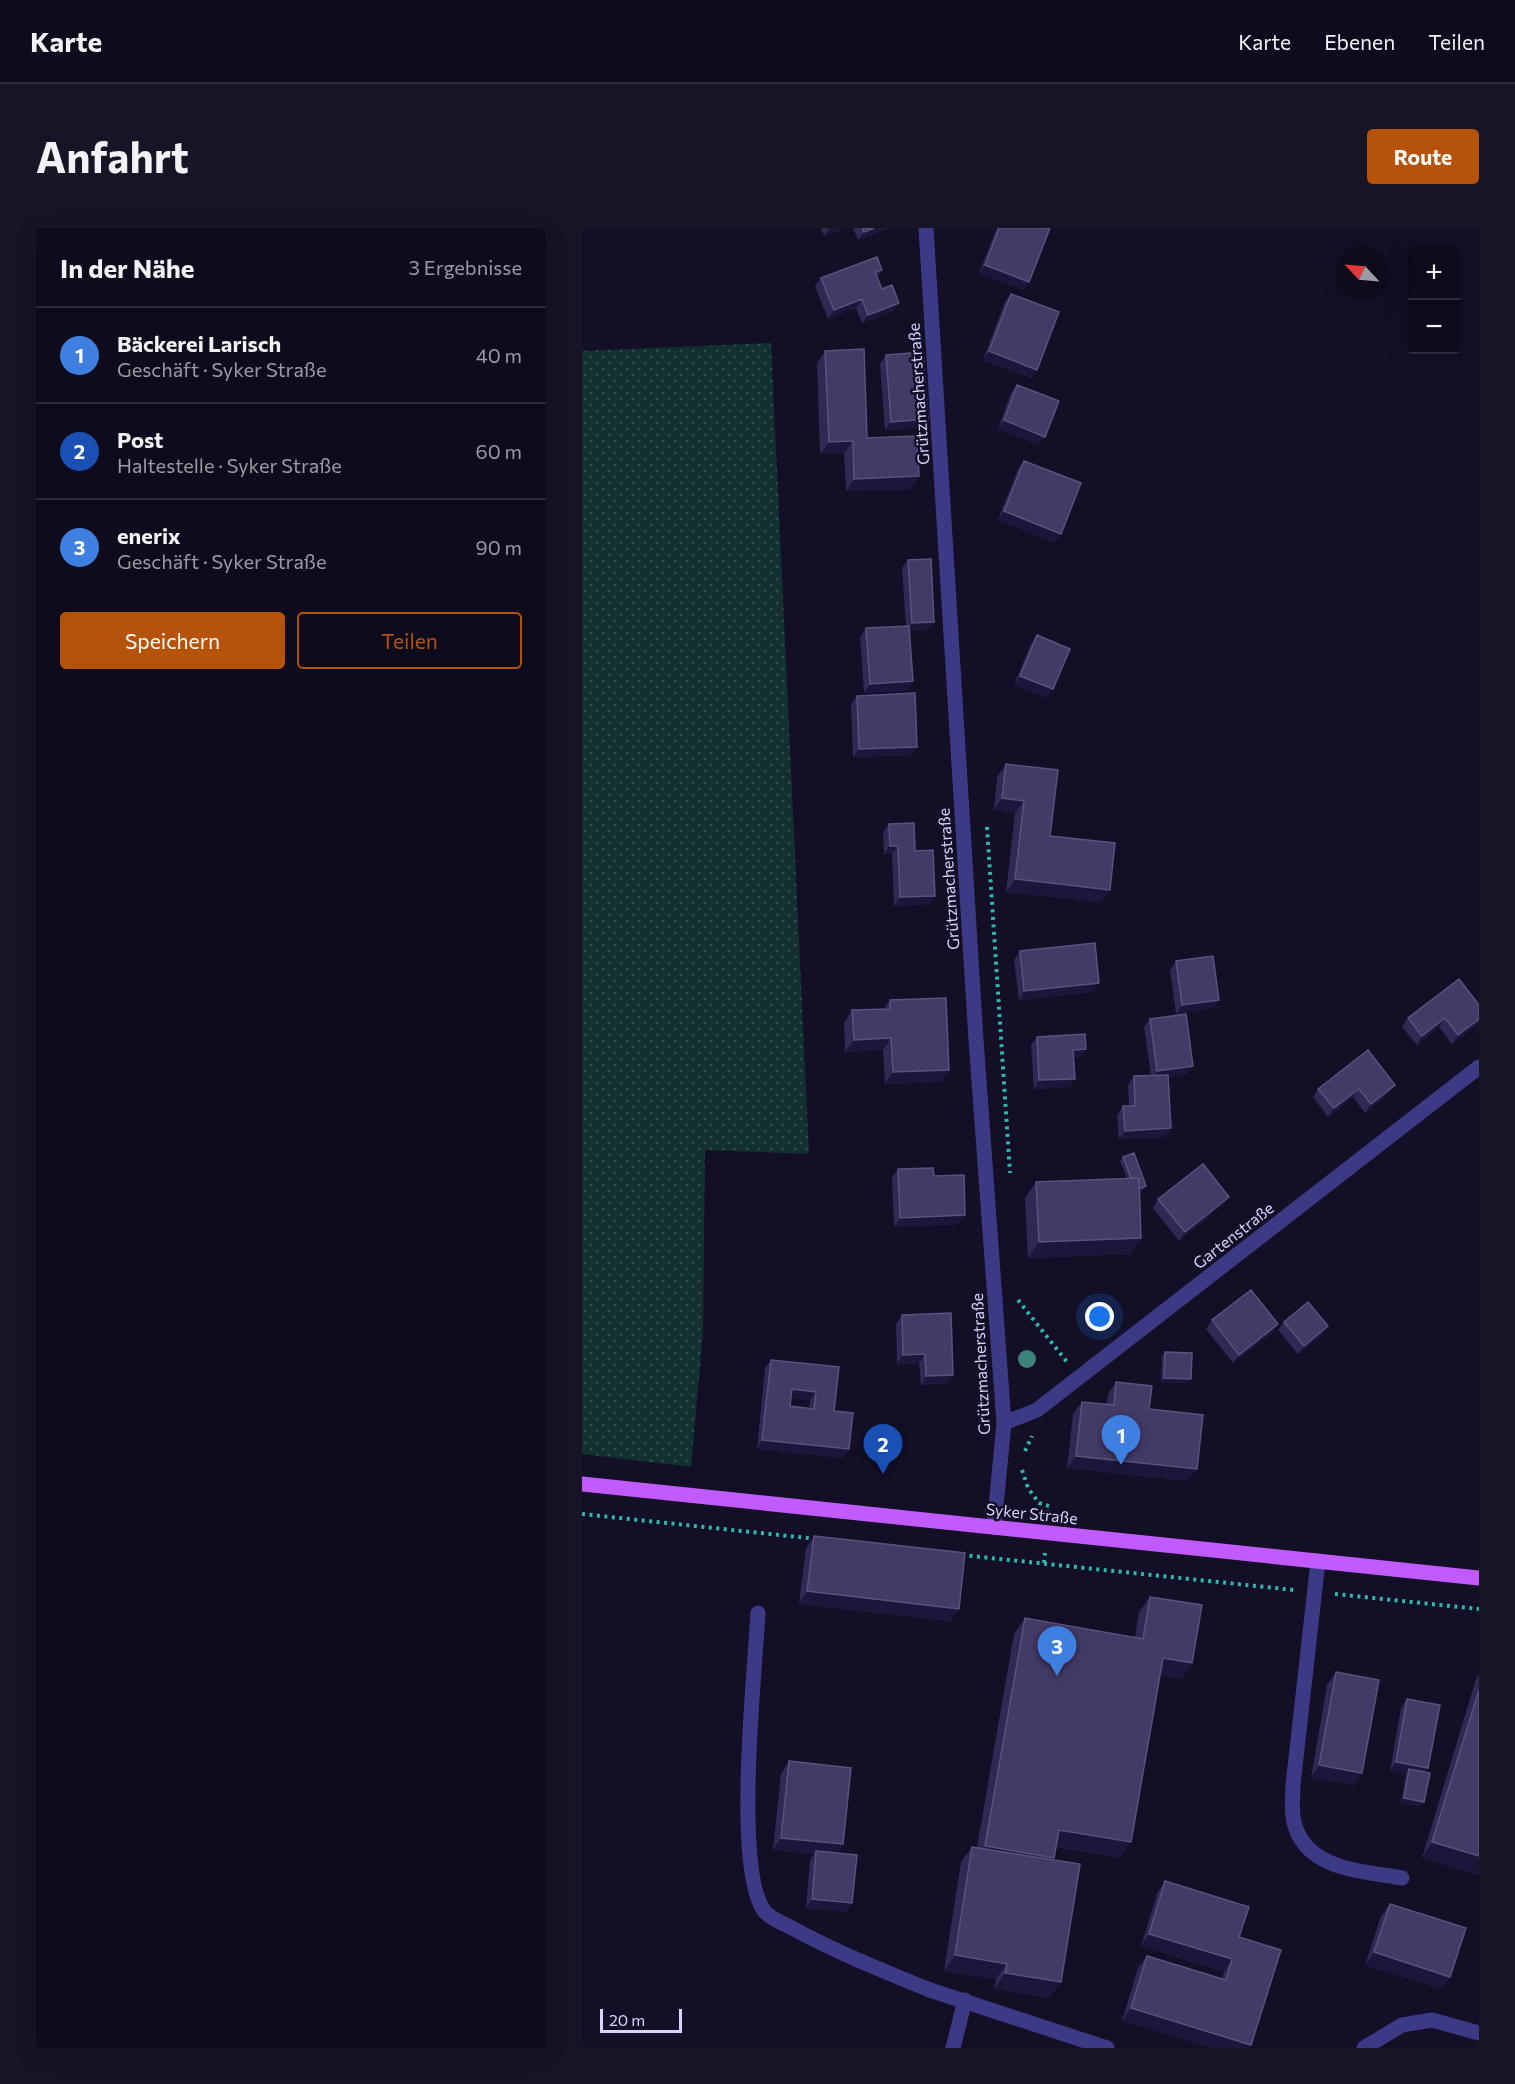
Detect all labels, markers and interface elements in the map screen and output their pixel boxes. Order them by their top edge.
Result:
text: Karte [30,24,102,58]
text: Karte [1238,29,1291,54]
text: Ebenen [1324,29,1395,54]
text: Teilen [1428,29,1485,54]
button: Route [1367,129,1479,184]
text: Anfahrt [36,130,189,182]
north arrow [1335,246,1389,300]
map controls [1407,246,1461,354]
button: + [1407,246,1461,300]
text: In der Nähe [60,252,195,283]
text: 3 Ergebnisse [409,255,522,279]
button: − [1407,300,1461,354]
street label: Grützmacherstraße [904,322,932,466]
text: Bäckerei Larisch [117,330,281,357]
text: 1 [75,343,84,367]
text: 40 m [476,343,522,367]
text: Geschäft · Syker Straße [117,357,327,381]
text: Post [117,426,163,453]
text: 2 [74,439,85,463]
text: 60 m [476,439,522,463]
text: Haltestelle · Syker Straße [117,453,342,477]
text: enerix [117,522,181,549]
text: 3 [74,535,85,559]
text: 90 m [476,535,522,559]
text: Geschäft · Syker Straße [117,549,327,573]
button: Speichern [60,612,285,669]
button: Teilen [297,612,522,669]
street label: Grützmacherstraße [934,807,962,951]
street label: Gartenstraße [1189,1198,1277,1272]
street label: Grützmacherstraße [967,1293,993,1435]
your location [1085,1302,1114,1331]
pin: 1 [1102,1416,1140,1465]
pin: 2 [864,1424,902,1474]
street label: Syker Straße [985,1499,1079,1527]
pin: 3 [1038,1626,1076,1676]
scale bar [600,2006,682,2034]
text: 20 m [609,2010,645,2029]

